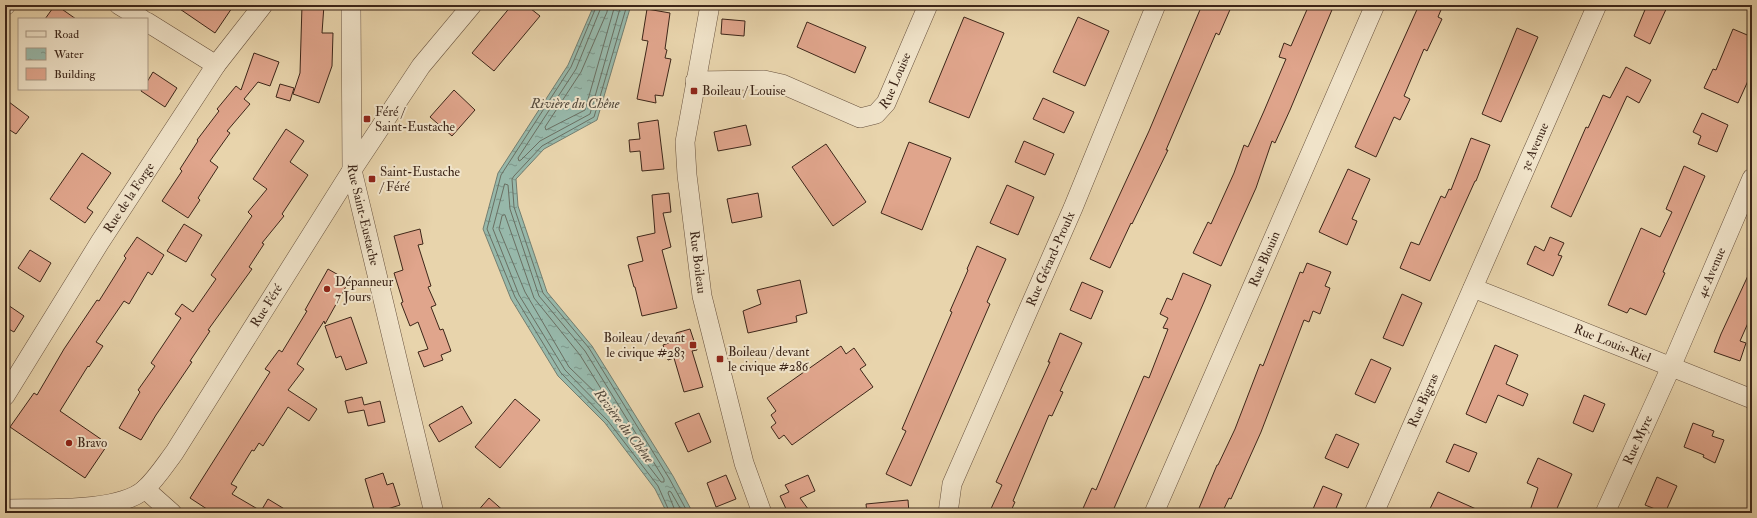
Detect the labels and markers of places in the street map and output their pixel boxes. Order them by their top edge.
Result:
place label: Boileau / Louise [702,83,786,99]
marker: Boileau / Louise [689,86,699,96]
place label: Féré / Saint-Eustache [375,104,456,135]
marker: Féré / Saint-Eustache [362,114,372,124]
place label: Saint-Eustache / Féré [379,164,461,195]
marker: Saint-Eustache / Féré [367,174,377,184]
place label: Dépanneur 7 Jours [335,274,394,305]
marker: Dépanneur 7 Jours [322,284,332,294]
place label: Boileau / devant le civique #283 [604,330,685,361]
marker: Boileau / devant le civique #283 [688,340,698,350]
place label: Boileau / devant le civique #286 [728,344,810,375]
marker: Boileau / devant le civique #286 [715,354,725,364]
place label: Bravo [77,435,107,451]
marker: Bravo [64,438,74,448]

